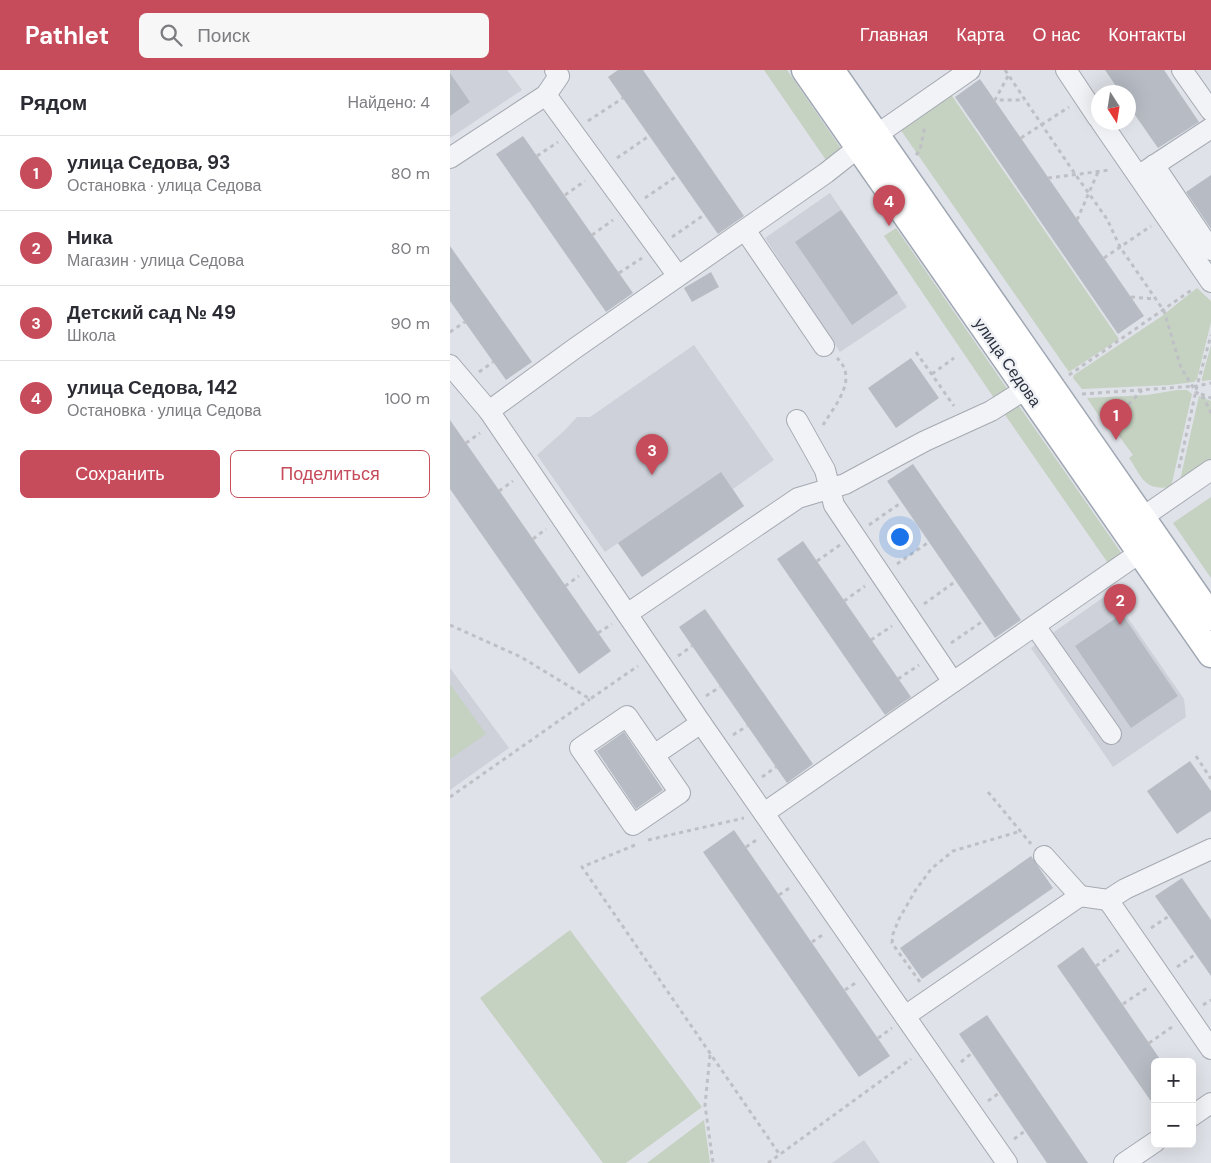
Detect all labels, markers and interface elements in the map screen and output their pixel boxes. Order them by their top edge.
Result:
search box [139,13,489,58]
text: Pathlet [25,20,109,51]
icon: search [157,21,185,49]
text: Поиск [197,23,250,48]
text: Главная [860,23,928,47]
text: Карта [956,23,1005,47]
text: О нас [1033,23,1080,47]
text: Контакты [1108,23,1186,47]
north arrow [1091,85,1136,130]
text: Рядом [20,89,87,117]
text: Найдено: 4 [347,92,430,113]
text: улица Седова, 93 [67,150,231,175]
text: 1 [33,163,39,184]
text: 80 m [391,163,430,184]
text: Остановка · улица Седова [67,175,261,196]
pin: 4 [873,185,905,226]
text: Ника [67,225,112,250]
text: 2 [31,238,41,259]
text: 80 m [391,238,430,259]
text: Магазин · улица Седова [67,250,244,271]
text: Детский сад № 49 [67,300,236,325]
text: 3 [31,313,41,334]
text: 90 m [390,313,430,334]
street label: улица Седова [969,314,1046,411]
text: Школа [67,325,116,346]
text: улица Седова, 142 [67,375,237,400]
text: 4 [31,388,41,409]
text: 100 m [385,388,430,409]
pin: 1 [1100,399,1132,440]
text: Остановка · улица Седова [67,400,261,421]
pin: 3 [636,434,668,475]
button: Сохранить [20,450,220,498]
button: Поделиться [230,450,430,498]
your location [887,524,913,550]
pin: 2 [1104,584,1136,625]
map controls [1151,1058,1196,1148]
button: + [1151,1058,1196,1103]
button: − [1151,1103,1196,1148]

